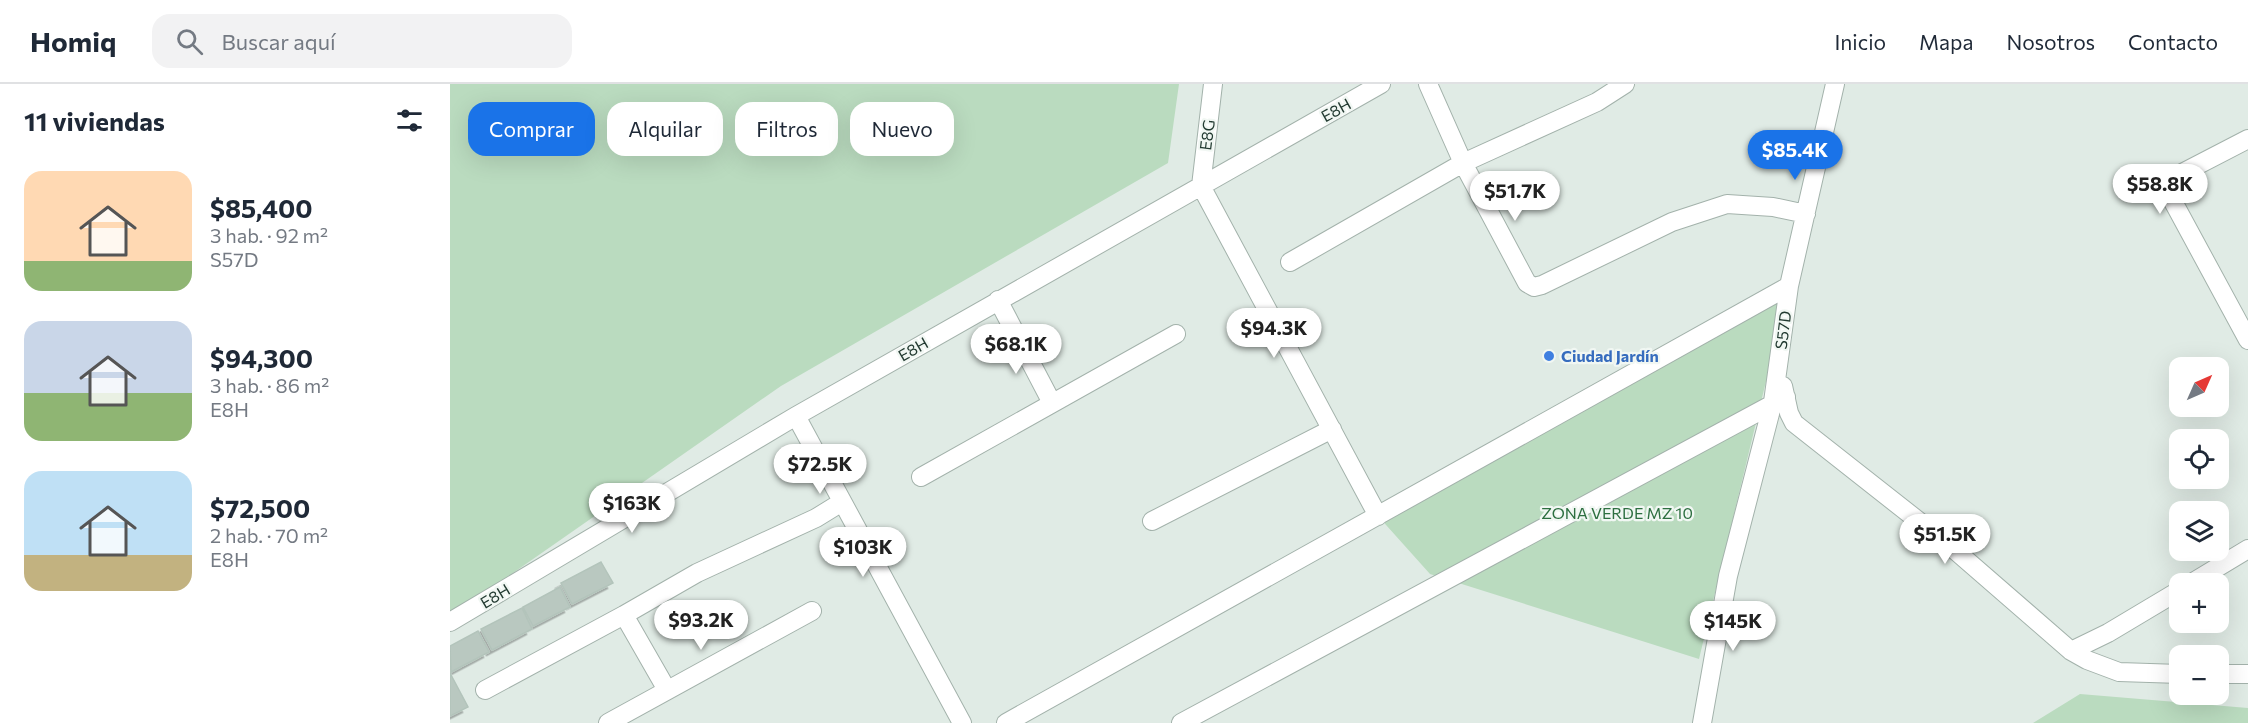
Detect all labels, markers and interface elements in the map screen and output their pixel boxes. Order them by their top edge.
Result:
search box [152,14,572,68]
text: Homiq [30,24,116,58]
icon: search [173,25,206,58]
text: Buscar aquí [221,28,336,55]
text: Inicio [1834,29,1886,54]
text: Mapa [1919,29,1973,54]
text: Nosotros [2006,29,2095,54]
text: Contacto [2128,29,2218,54]
street label: E8H [1318,94,1354,125]
chip: Comprar [468,102,595,156]
chip: Alquilar [607,102,723,156]
chip: Filtros [735,102,838,156]
chip: Nuevo [850,102,954,156]
icon: filters [393,104,426,137]
text: 11 viviendas [24,105,165,136]
street label: E8G [1195,118,1218,151]
pin: $85.4K [1746,130,1844,181]
text: $85.4K [1762,137,1828,161]
pin: $58.8K [2111,164,2209,215]
pin: $51.7K [1466,171,1564,222]
text: $58.8K [2127,171,2193,195]
text: $51.7K [1484,178,1546,202]
text: $85,400 [210,192,313,223]
icon: home [72,195,144,267]
text: 3 hab. · 92 m² [210,223,328,247]
text: S57D [210,247,259,271]
pin: $94.3K [1225,308,1323,359]
street label: S57D [1771,310,1794,350]
text: $94.3K [1241,315,1307,339]
pin: $68.1K [967,324,1065,375]
text: $68.1K [985,331,1047,355]
street label: E8H [894,333,931,365]
text: $94,300 [210,342,313,373]
icon: home [72,345,144,417]
place label: Ciudad Jardín [1561,346,1659,365]
marker: Ciudad Jardín [1542,349,1556,363]
north arrow [2169,357,2229,417]
map controls [2169,357,2229,705]
text: 3 hab. · 86 m² [210,373,329,397]
text: E8H [210,397,249,421]
button: locate [2169,429,2229,489]
pin: $72.5K [771,444,869,495]
text: $72.5K [788,451,852,475]
pin: $163K [590,483,674,534]
text: $163K [603,490,661,514]
text: $72,500 [210,492,310,523]
icon: home [72,495,144,567]
button: layers [2169,501,2229,561]
park label: ZONA VERDE MZ 10 [1541,503,1693,522]
pin: $51.5K [1896,514,1994,565]
text: $51.5K [1913,521,1977,545]
text: 2 hab. · 70 m² [210,523,328,547]
pin: $103K [821,527,905,578]
text: $103K [833,534,893,558]
text: E8H [210,547,249,571]
button: + [2169,573,2229,633]
street label: E8H [476,579,513,612]
pin: $93.2K [652,600,750,651]
pin: $145K [1691,601,1775,652]
text: $93.2K [668,607,734,631]
text: $145K [1704,608,1762,632]
button: − [2169,645,2229,705]

